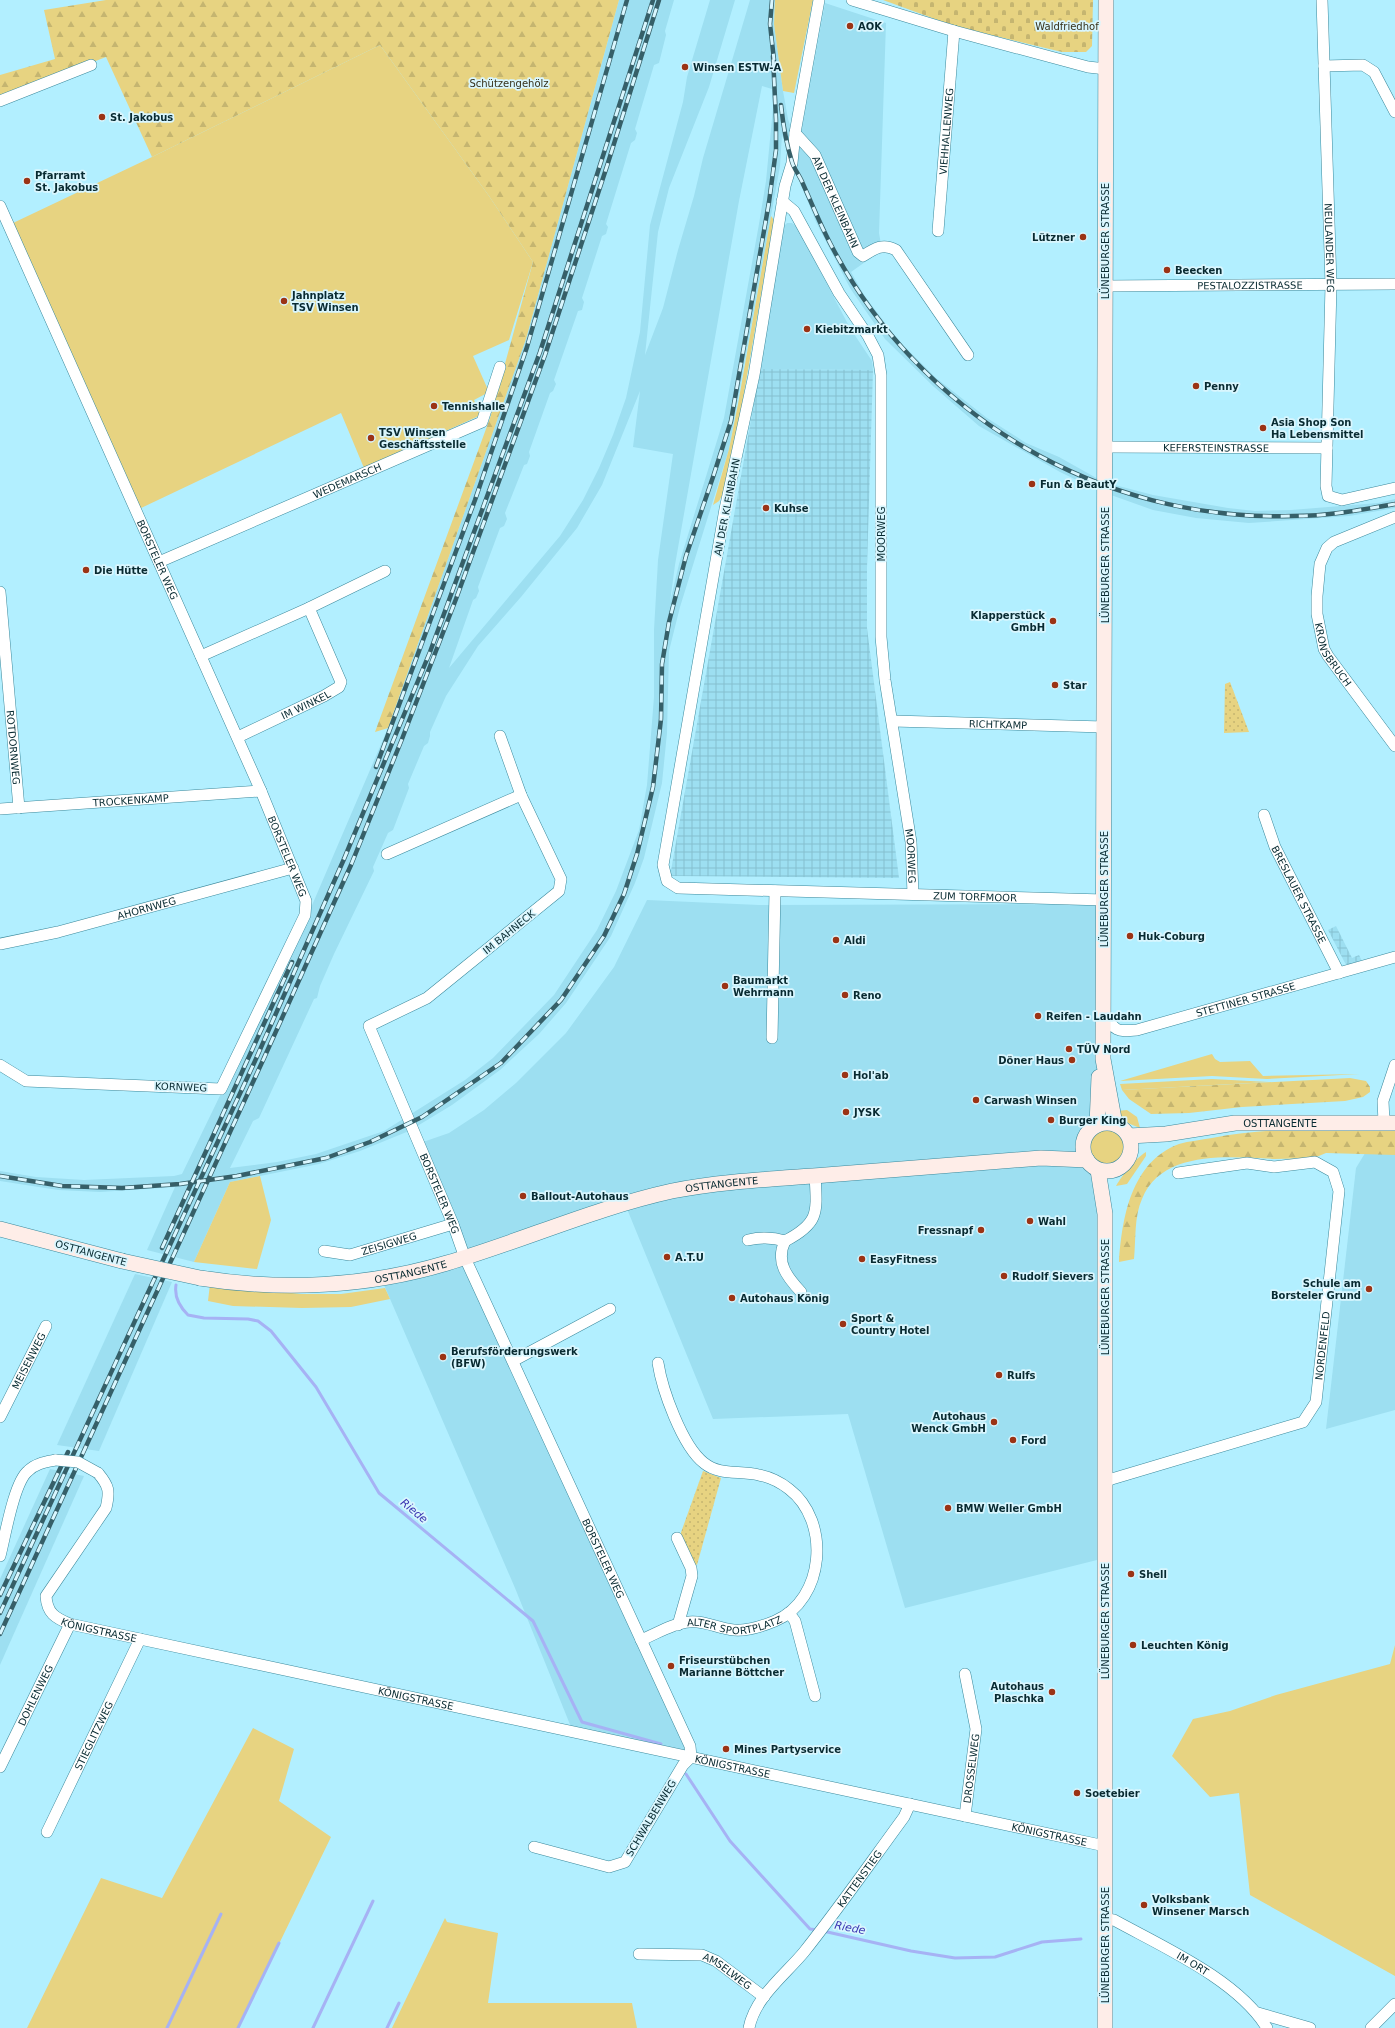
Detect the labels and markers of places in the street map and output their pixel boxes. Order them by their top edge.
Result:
marker: AOK [845,21,855,31]
place label: AOK [858,21,883,32]
marker: Winsen ESTW-A [680,62,690,72]
place label: Winsen ESTW-A [693,62,781,73]
marker: St. Jakobus [97,112,107,122]
place label: St. Jakobus [110,112,173,123]
place label: Pfarramt St. Jakobus [35,170,98,193]
marker: Pfarramt St. Jakobus [22,176,32,186]
place label: Lützner [1032,232,1075,243]
marker: Lützner [1078,232,1088,242]
marker: Beecken [1162,265,1172,275]
place label: Beecken [1175,265,1222,276]
place label: Jahnplatz TSV Winsen [291,290,359,313]
marker: Jahnplatz TSV Winsen [279,296,289,306]
marker: Kiebitzmarkt [802,324,812,334]
place label: Kiebitzmarkt [815,324,888,335]
marker: Penny [1191,381,1201,391]
place label: Penny [1204,381,1239,392]
marker: Tennishalle [429,401,439,411]
place label: Tennishalle [442,401,506,412]
place label: Asia Shop Son Ha Lebensmittel [1271,417,1363,440]
marker: Asia Shop Son Ha Lebensmittel [1258,423,1268,433]
place label: TSV Winsen Geschäftsstelle [379,427,466,450]
marker: TSV Winsen Geschäftsstelle [366,433,376,443]
marker: Fun & BeautY [1027,479,1037,489]
place label: Fun & BeautY [1040,479,1117,490]
marker: Kuhse [761,503,771,513]
place label: Kuhse [774,503,809,514]
marker: Die Hütte [81,565,91,575]
place label: Die Hütte [94,565,148,576]
place label: Klapperstück GmbH [971,610,1045,633]
marker: Klapperstück GmbH [1048,616,1058,626]
marker: Star [1050,680,1060,690]
place label: Star [1063,680,1087,691]
marker: Huk-Coburg [1125,931,1135,941]
place label: Huk-Coburg [1138,931,1205,942]
marker: Aldi [831,935,841,945]
place label: Aldi [844,935,866,946]
place label: Baumarkt Wehrmann [733,975,794,998]
marker: Baumarkt Wehrmann [720,981,730,991]
marker: Reno [840,990,850,1000]
place label: Reno [853,990,882,1001]
marker: Reifen - Laudahn [1033,1011,1043,1021]
place label: Reifen - Laudahn [1046,1011,1142,1022]
place label: TÜV Nord [1077,1042,1131,1055]
marker: TÜV Nord [1064,1044,1074,1054]
place label: Döner Haus [998,1055,1064,1066]
marker: Döner Haus [1067,1055,1077,1065]
marker: Hol'ab [840,1070,850,1080]
place label: Hol'ab [853,1070,889,1081]
marker: Carwash Winsen [971,1095,981,1105]
place label: Carwash Winsen [984,1095,1077,1106]
marker: JYSK [841,1107,851,1117]
place label: JYSK [853,1107,881,1118]
marker: Burger King [1046,1115,1056,1125]
place label: Burger King [1059,1115,1126,1126]
marker: Ballout-Autohaus [518,1191,528,1201]
place label: Ballout-Autohaus [531,1191,629,1202]
marker: Wahl [1025,1216,1035,1226]
place label: Wahl [1038,1216,1066,1227]
place label: Fressnapf [918,1225,974,1236]
marker: Fressnapf [976,1225,986,1235]
marker: A.T.U [662,1252,672,1262]
place label: A.T.U [675,1252,704,1263]
marker: EasyFitness [857,1254,867,1264]
place label: EasyFitness [870,1254,937,1265]
marker: Rudolf Sievers [999,1271,1009,1281]
place label: Rudolf Sievers [1012,1271,1094,1282]
place label: Schule am Borsteler Grund [1271,1278,1361,1301]
marker: Schule am Borsteler Grund [1364,1284,1374,1294]
marker: Autohaus König [727,1293,737,1303]
place label: Autohaus König [740,1293,829,1304]
place label: Sport & Country Hotel [851,1313,929,1336]
marker: Sport & Country Hotel [838,1319,848,1329]
place label: Berufsförderungswerk (BFW) [451,1346,578,1369]
marker: Berufsförderungswerk (BFW) [438,1352,448,1362]
marker: Rulfs [994,1370,1004,1380]
place label: Rulfs [1007,1370,1036,1381]
place label: Autohaus Wenck GmbH [911,1411,986,1434]
marker: Autohaus Wenck GmbH [989,1417,999,1427]
marker: Ford [1008,1435,1018,1445]
place label: Ford [1021,1435,1046,1446]
marker: BMW Weller GmbH [943,1503,953,1513]
place label: BMW Weller GmbH [956,1503,1062,1514]
marker: Shell [1126,1569,1136,1579]
place label: Shell [1139,1569,1167,1580]
marker: Leuchten König [1128,1640,1138,1650]
place label: Leuchten König [1141,1640,1229,1651]
place label: Friseurstübchen Marianne Böttcher [679,1655,784,1678]
marker: Friseurstübchen Marianne Böttcher [666,1661,676,1671]
place label: Autohaus Plaschka [991,1681,1044,1704]
marker: Autohaus Plaschka [1047,1687,1057,1697]
marker: Mines Partyservice [721,1744,731,1754]
place label: Mines Partyservice [734,1744,841,1755]
marker: Soetebier [1072,1788,1082,1798]
place label: Soetebier [1085,1788,1140,1799]
place label: Volksbank Winsener Marsch [1152,1894,1249,1917]
marker: Volksbank Winsener Marsch [1139,1900,1149,1910]

